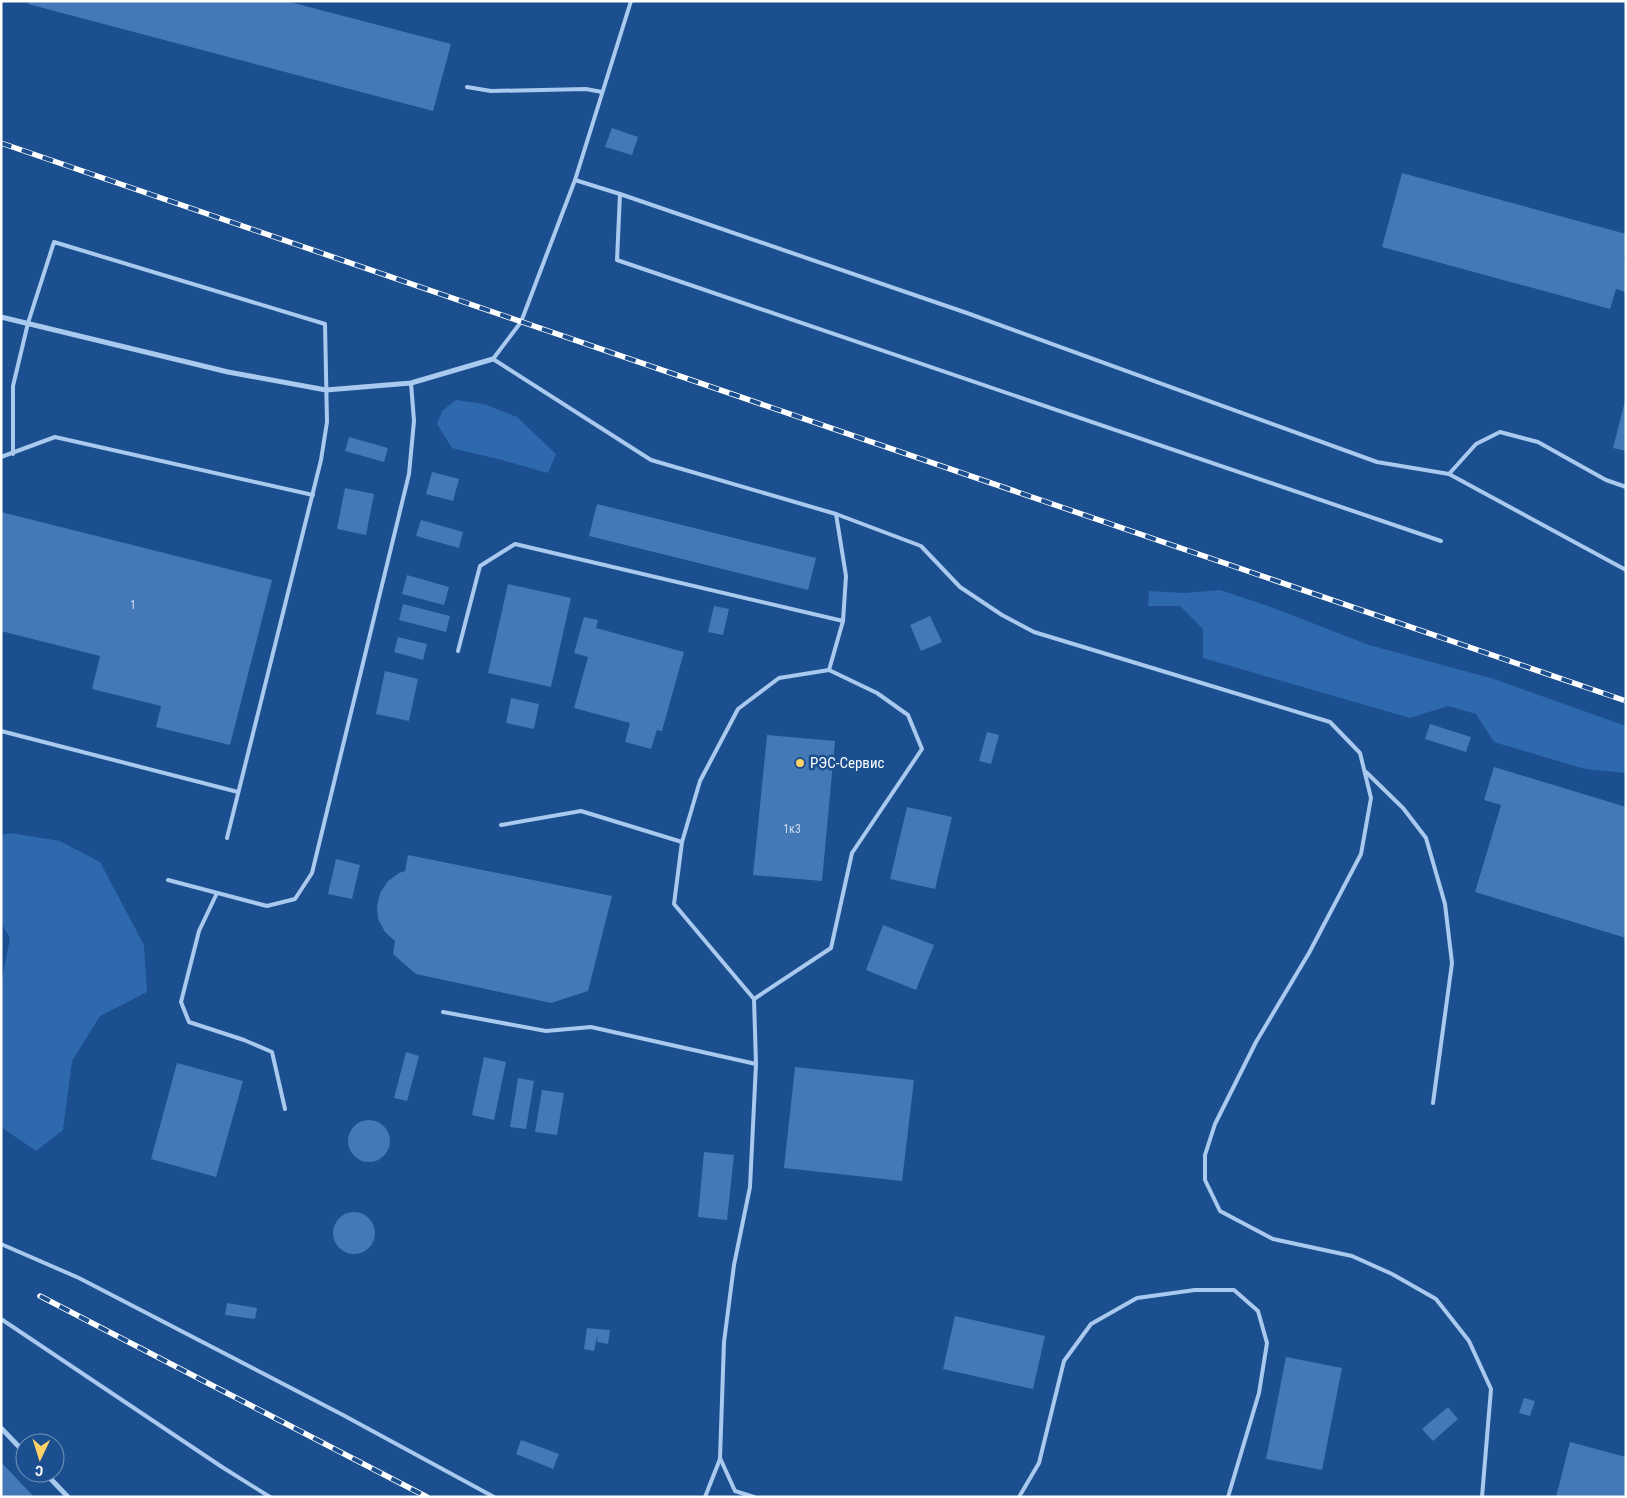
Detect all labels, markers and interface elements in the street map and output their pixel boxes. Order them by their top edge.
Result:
house number: 1 [130,598,136,612]
place label: РЭС-Сервис [810,754,885,772]
marker: РЭС-Сервис [794,757,806,769]
house number: 1к3 [783,822,801,836]
north arrow [15,1433,65,1483]
text: С [35,1463,44,1479]

